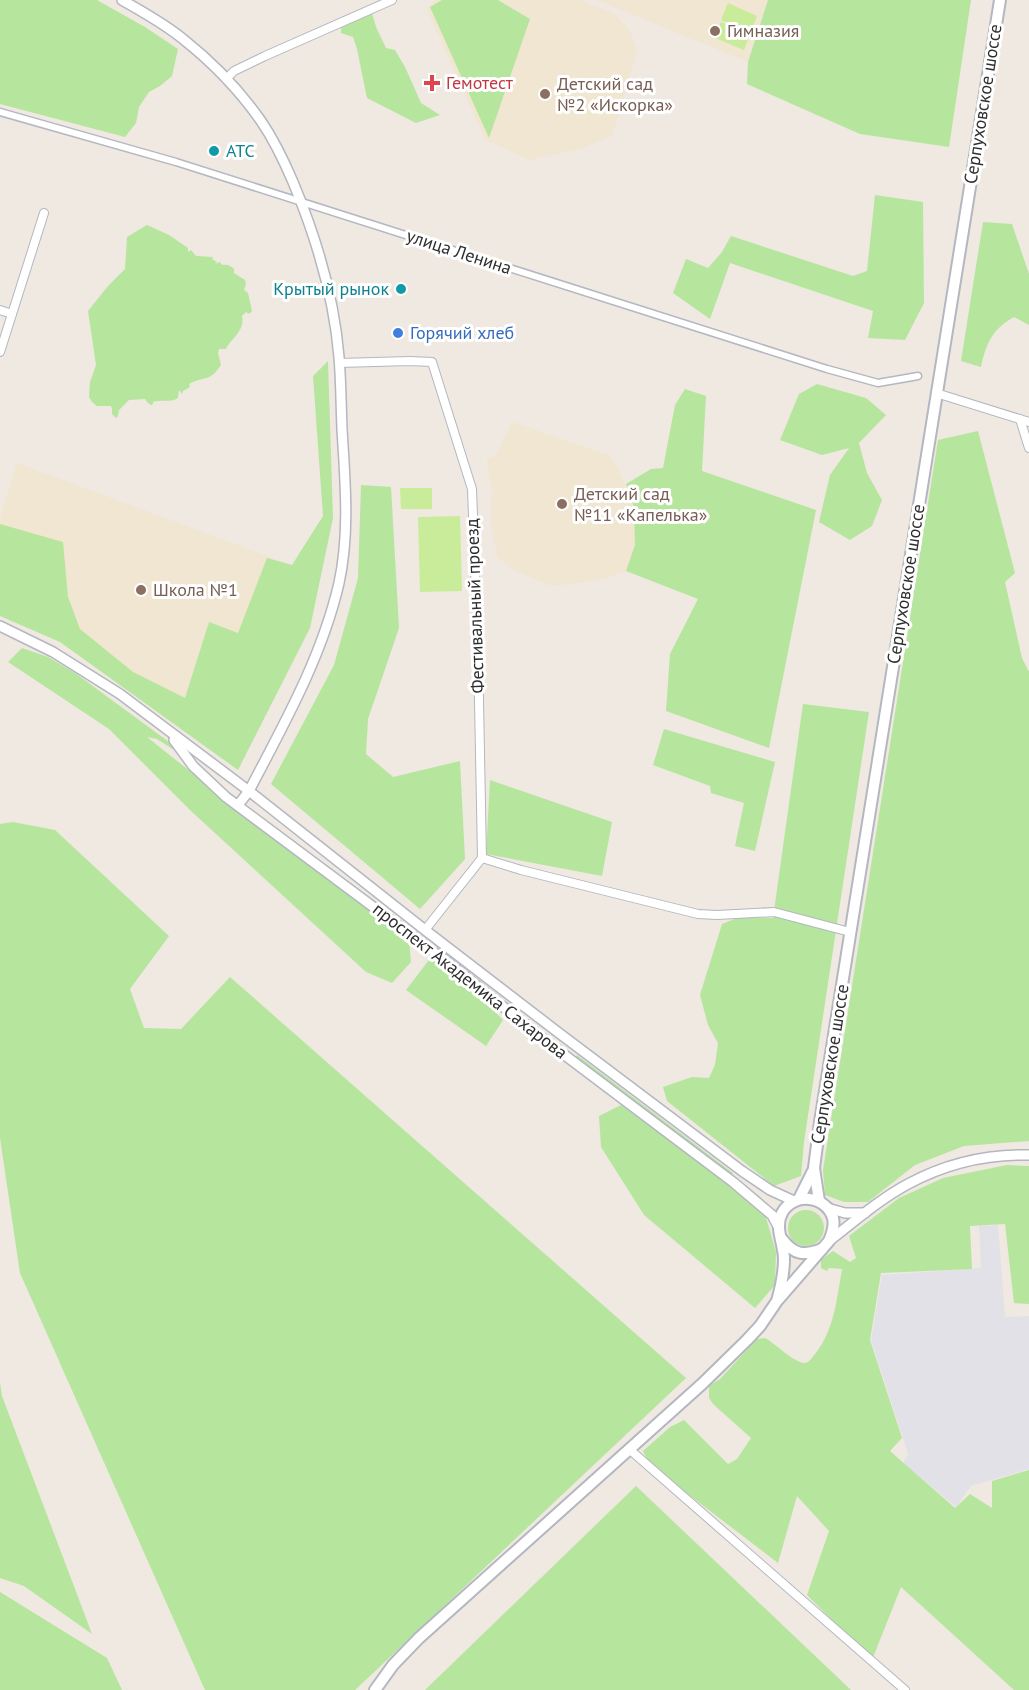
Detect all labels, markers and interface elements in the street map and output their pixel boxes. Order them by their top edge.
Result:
place label: Гимназия [727,19,799,42]
street label: Серпуховское шоссе [959,22,1006,185]
marker: Гимназия [708,24,722,38]
place label: Гемотест [446,71,514,94]
place label: Детcкий сад №2 «Искорка» [557,72,673,116]
marker: Гемотест [423,74,441,92]
marker: Детcкий сад №2 «Искорка» [538,87,552,101]
place label: АТС [226,139,255,162]
marker: АТС [207,144,221,158]
street label: улица Ленина [404,224,515,279]
place label: Крытый рынок [273,277,389,300]
marker: Крытый рынок [394,282,408,296]
place label: Горячий хлеб [410,321,514,344]
marker: Горячий хлеб [391,326,405,340]
place label: Детский сад №11 «Капелька» [574,482,707,526]
marker: Детский сад №11 «Капелька» [555,497,569,511]
street label: Серпуховское шоссе [882,502,929,665]
street label: Фестивальный проезд [460,518,489,694]
place label: Школа №1 [153,578,238,601]
marker: Школа №1 [134,583,148,597]
street label: проспект Академика Сахарова [368,897,572,1064]
street label: Серпуховское шоссе [806,982,853,1145]

